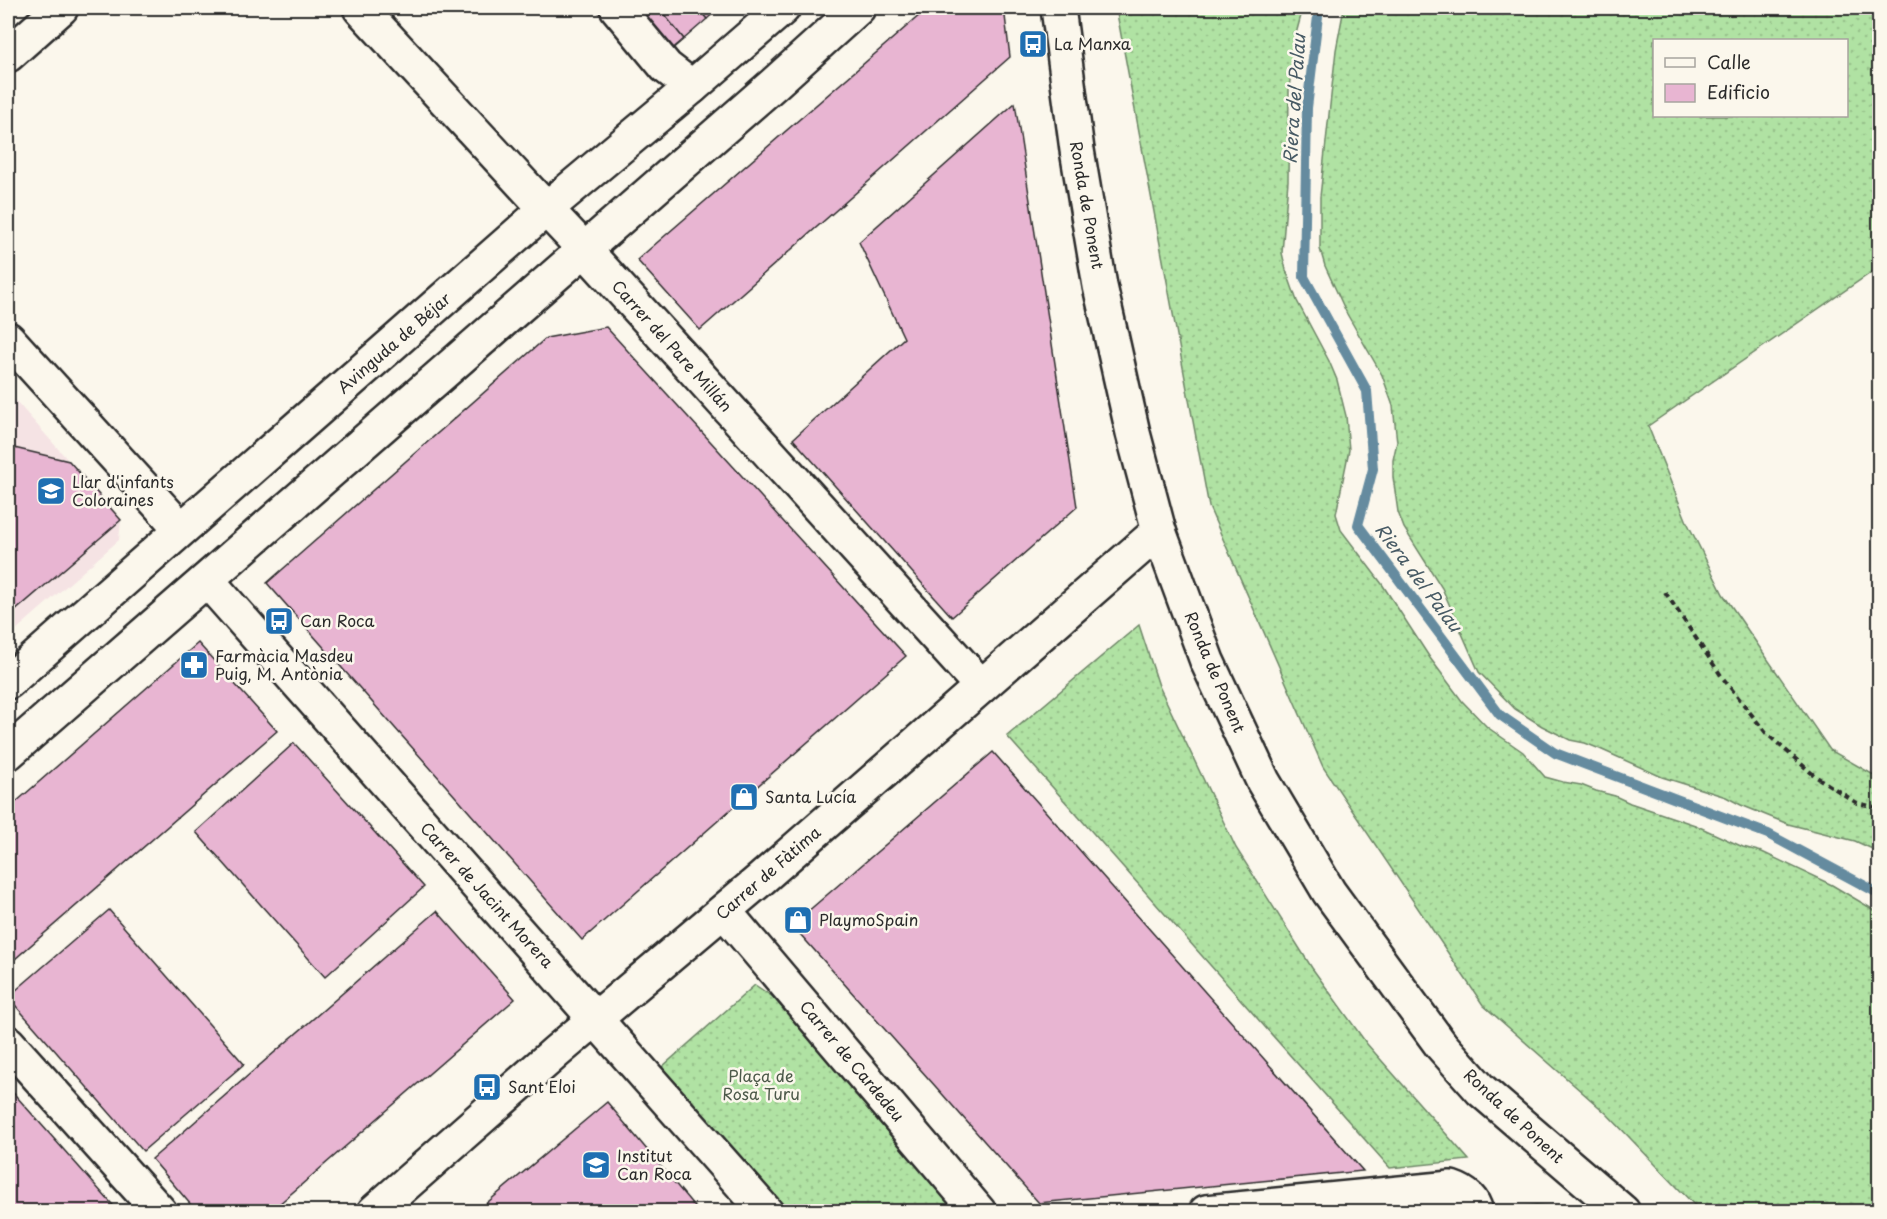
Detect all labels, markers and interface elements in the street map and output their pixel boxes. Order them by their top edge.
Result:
bus stop icon: La Manxa [1017,28,1049,60]
place label: La Manxa [1054,31,1131,55]
water label: Riera del Palau [1275,31,1312,165]
legend [1653,39,1848,117]
text: Calle [1707,48,1751,75]
text: Edificio [1707,78,1770,105]
street label: Ronda de Ponent [1065,139,1111,271]
street label: Carrer del Pare Millán [607,274,739,417]
street label: Avinguda de Béjar [331,286,456,398]
place label: Llar d'infants Coloraines [72,469,174,511]
school or university icon: Llar d'infants Coloraines [35,475,67,507]
water label: Riera del Palau [1369,517,1470,638]
bus stop icon: Can Roca [263,605,295,637]
street label: Ronda de Ponent [1180,607,1252,736]
place label: Can Roca [300,608,374,632]
place label: Farmàcia Masdeu Puig, M. Antònia [215,643,353,685]
pharmacy icon: Farmàcia Masdeu Puig, M. Antònia [178,649,210,681]
shop icon: Santa Lucía [728,781,760,813]
place label: Santa Lucía [765,784,856,808]
street label: Carrer de Jacint Morera [416,816,560,973]
street label: Carrer de Fàtima [710,820,825,925]
shop icon: PlaymoSpain [782,904,814,936]
place label: PlaymoSpain [819,907,918,931]
street label: Carrer de Cardedeu [795,995,911,1126]
street label: Ronda de Ponent [1459,1062,1571,1169]
park label: Plaça de Rosa Turu [722,1063,800,1105]
bus stop icon: Sant Eloi [471,1071,503,1103]
place label: Sant Eloi [508,1074,576,1098]
place label: Institut Can Roca [617,1143,691,1185]
school or university icon: Institut Can Roca [580,1149,612,1181]

